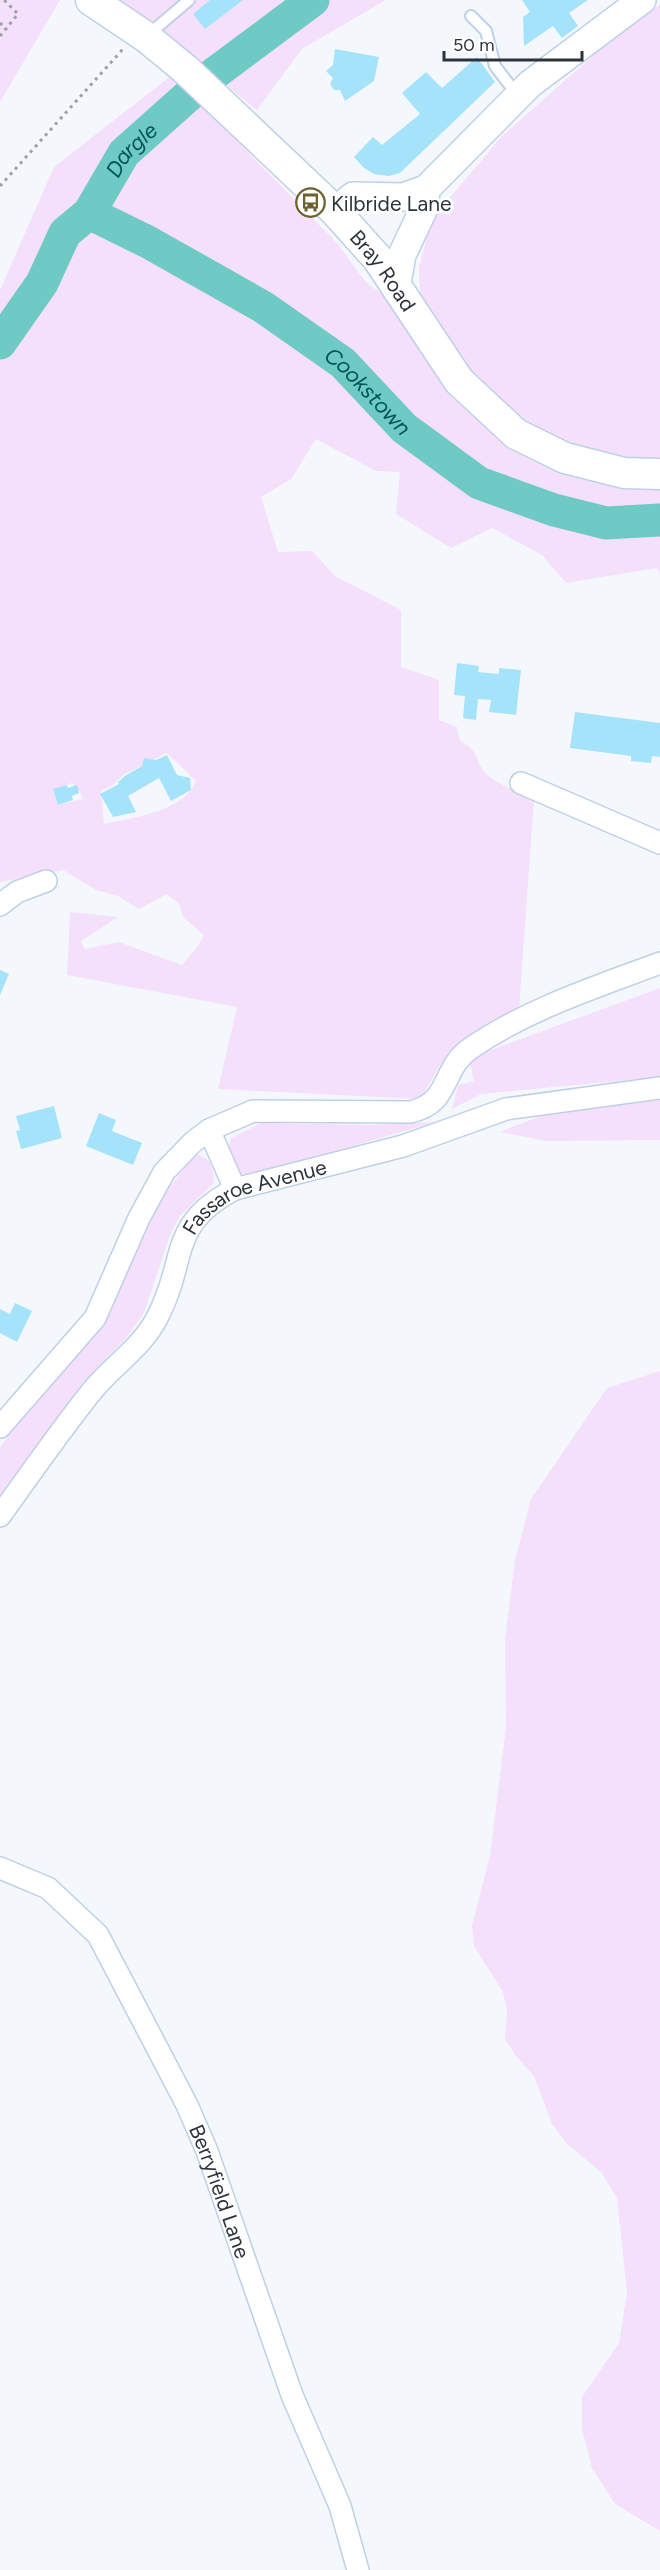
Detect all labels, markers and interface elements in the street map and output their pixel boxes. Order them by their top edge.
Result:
scale bar [444,24,582,62]
text: 50 m [453,34,495,56]
water label: Dargle [99,116,163,182]
bus stop icon: Kilbride Lane [294,187,326,219]
place label: Kilbride Lane [331,191,451,216]
street label: Bray Road [345,224,422,316]
water label: Cookstown [320,341,417,441]
street label: Fassaroe Avenue [176,1154,329,1239]
street label: Berryfield Lane [184,2120,256,2261]

